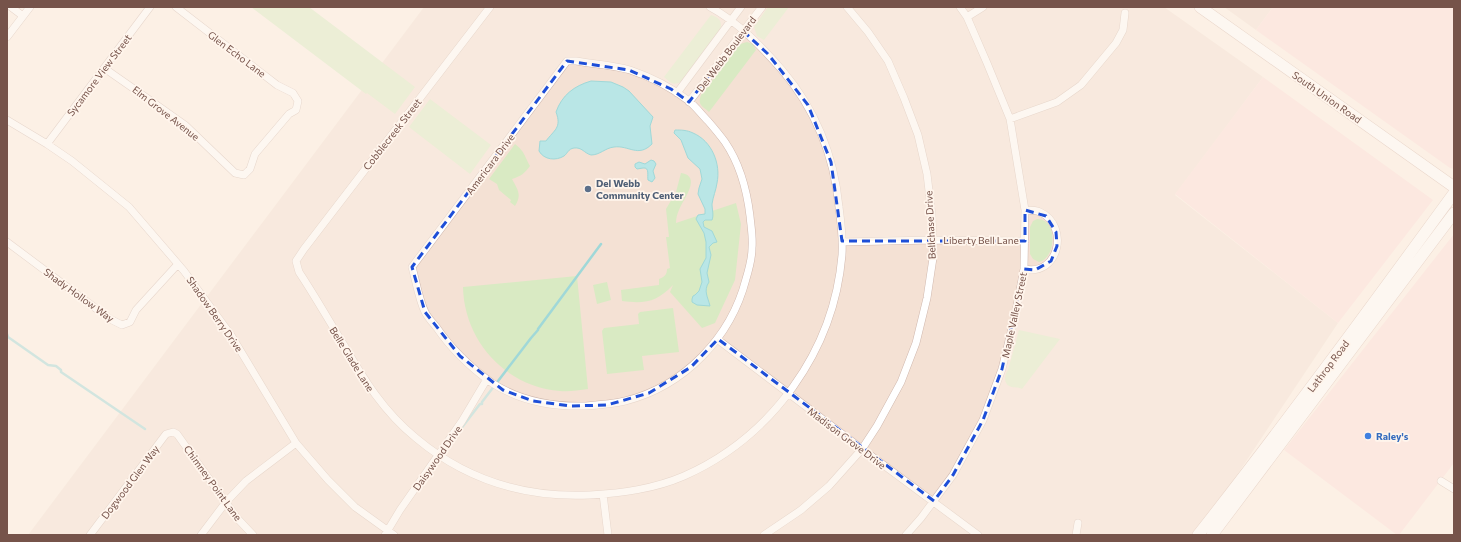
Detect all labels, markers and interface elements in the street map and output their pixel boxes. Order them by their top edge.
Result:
street label: Del Webb Boulevard [694,14,758,94]
street label: Glen Echo Lane [206,28,268,80]
street label: Sycamore View Street [64,32,134,118]
street label: South Union Road [1290,69,1364,125]
street label: Elm Grove Avenue [130,83,202,143]
street label: Cobblecreek Street [360,96,424,172]
street label: Americara Drive [463,131,517,197]
place label: Del Webb Community Center [596,177,684,201]
marker: Del Webb Community Center [583,184,593,194]
street label: Bellchase Drive [922,190,938,260]
street label: Liberty Bell Lane [943,234,1019,246]
street label: Shady Hollow Way [42,265,116,325]
street label: Maple Valley Street [999,271,1029,359]
street label: Shadow Berry Drive [184,274,246,354]
street label: Belle Glade Lane [327,324,377,394]
street label: Lathrop Road [1305,338,1352,394]
street label: Madison Grove Drive [806,405,888,471]
street label: Daisywood Drive [410,423,464,493]
place label: Raley's [1376,430,1409,442]
marker: Raley's [1363,431,1373,441]
street label: Dogwood Glen Way [98,443,162,521]
street label: Chimney Point Lane [182,443,244,523]

